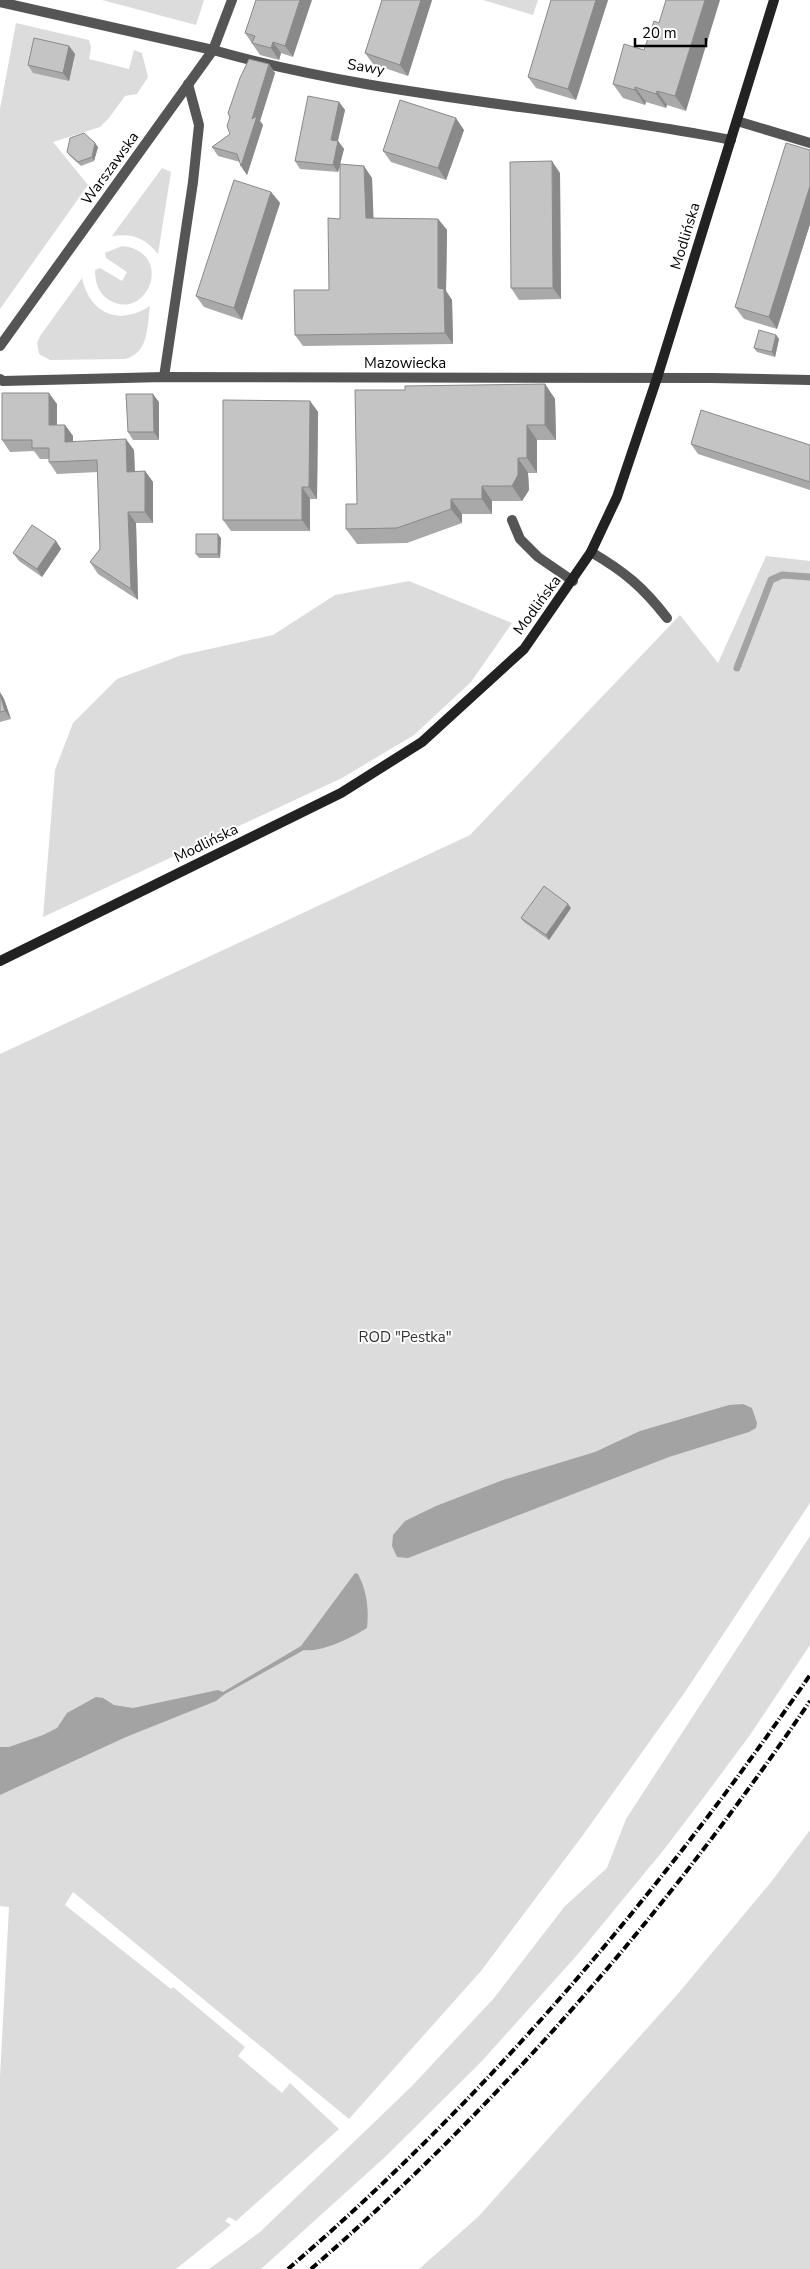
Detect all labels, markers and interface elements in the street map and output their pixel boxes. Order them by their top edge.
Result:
scale bar [635,15,706,47]
text: 20 m [642,23,677,43]
street label: Sawy [346,54,387,80]
street label: Warszawska [77,127,143,209]
street label: Modlińska [665,200,705,272]
street label: Mazowiecka [364,353,446,373]
street label: Modlińska [509,571,565,639]
street label: Modlińska [171,819,241,867]
park label: ROD "Pestka" [358,1327,452,1347]

